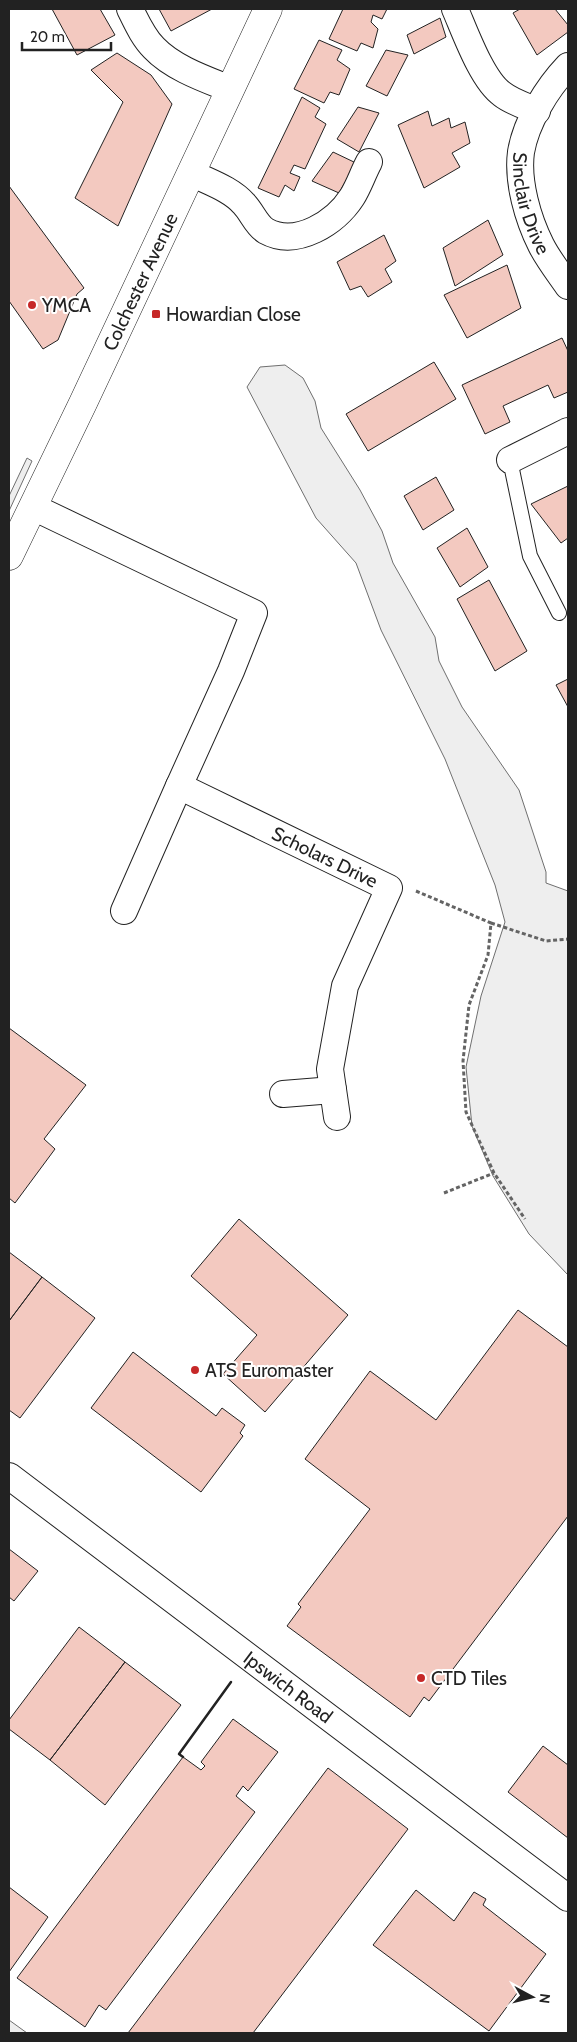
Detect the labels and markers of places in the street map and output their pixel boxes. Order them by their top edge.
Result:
place label: YMCA [41,294,91,317]
marker: YMCA [26,299,38,311]
place label: Howardian Close [166,303,301,326]
marker: Howardian Close [150,308,162,320]
place label: ATS Euromaster [205,1359,333,1382]
marker: ATS Euromaster [189,1364,201,1376]
place label: CTD Tiles [431,1667,507,1690]
marker: CTD Tiles [415,1672,427,1684]

